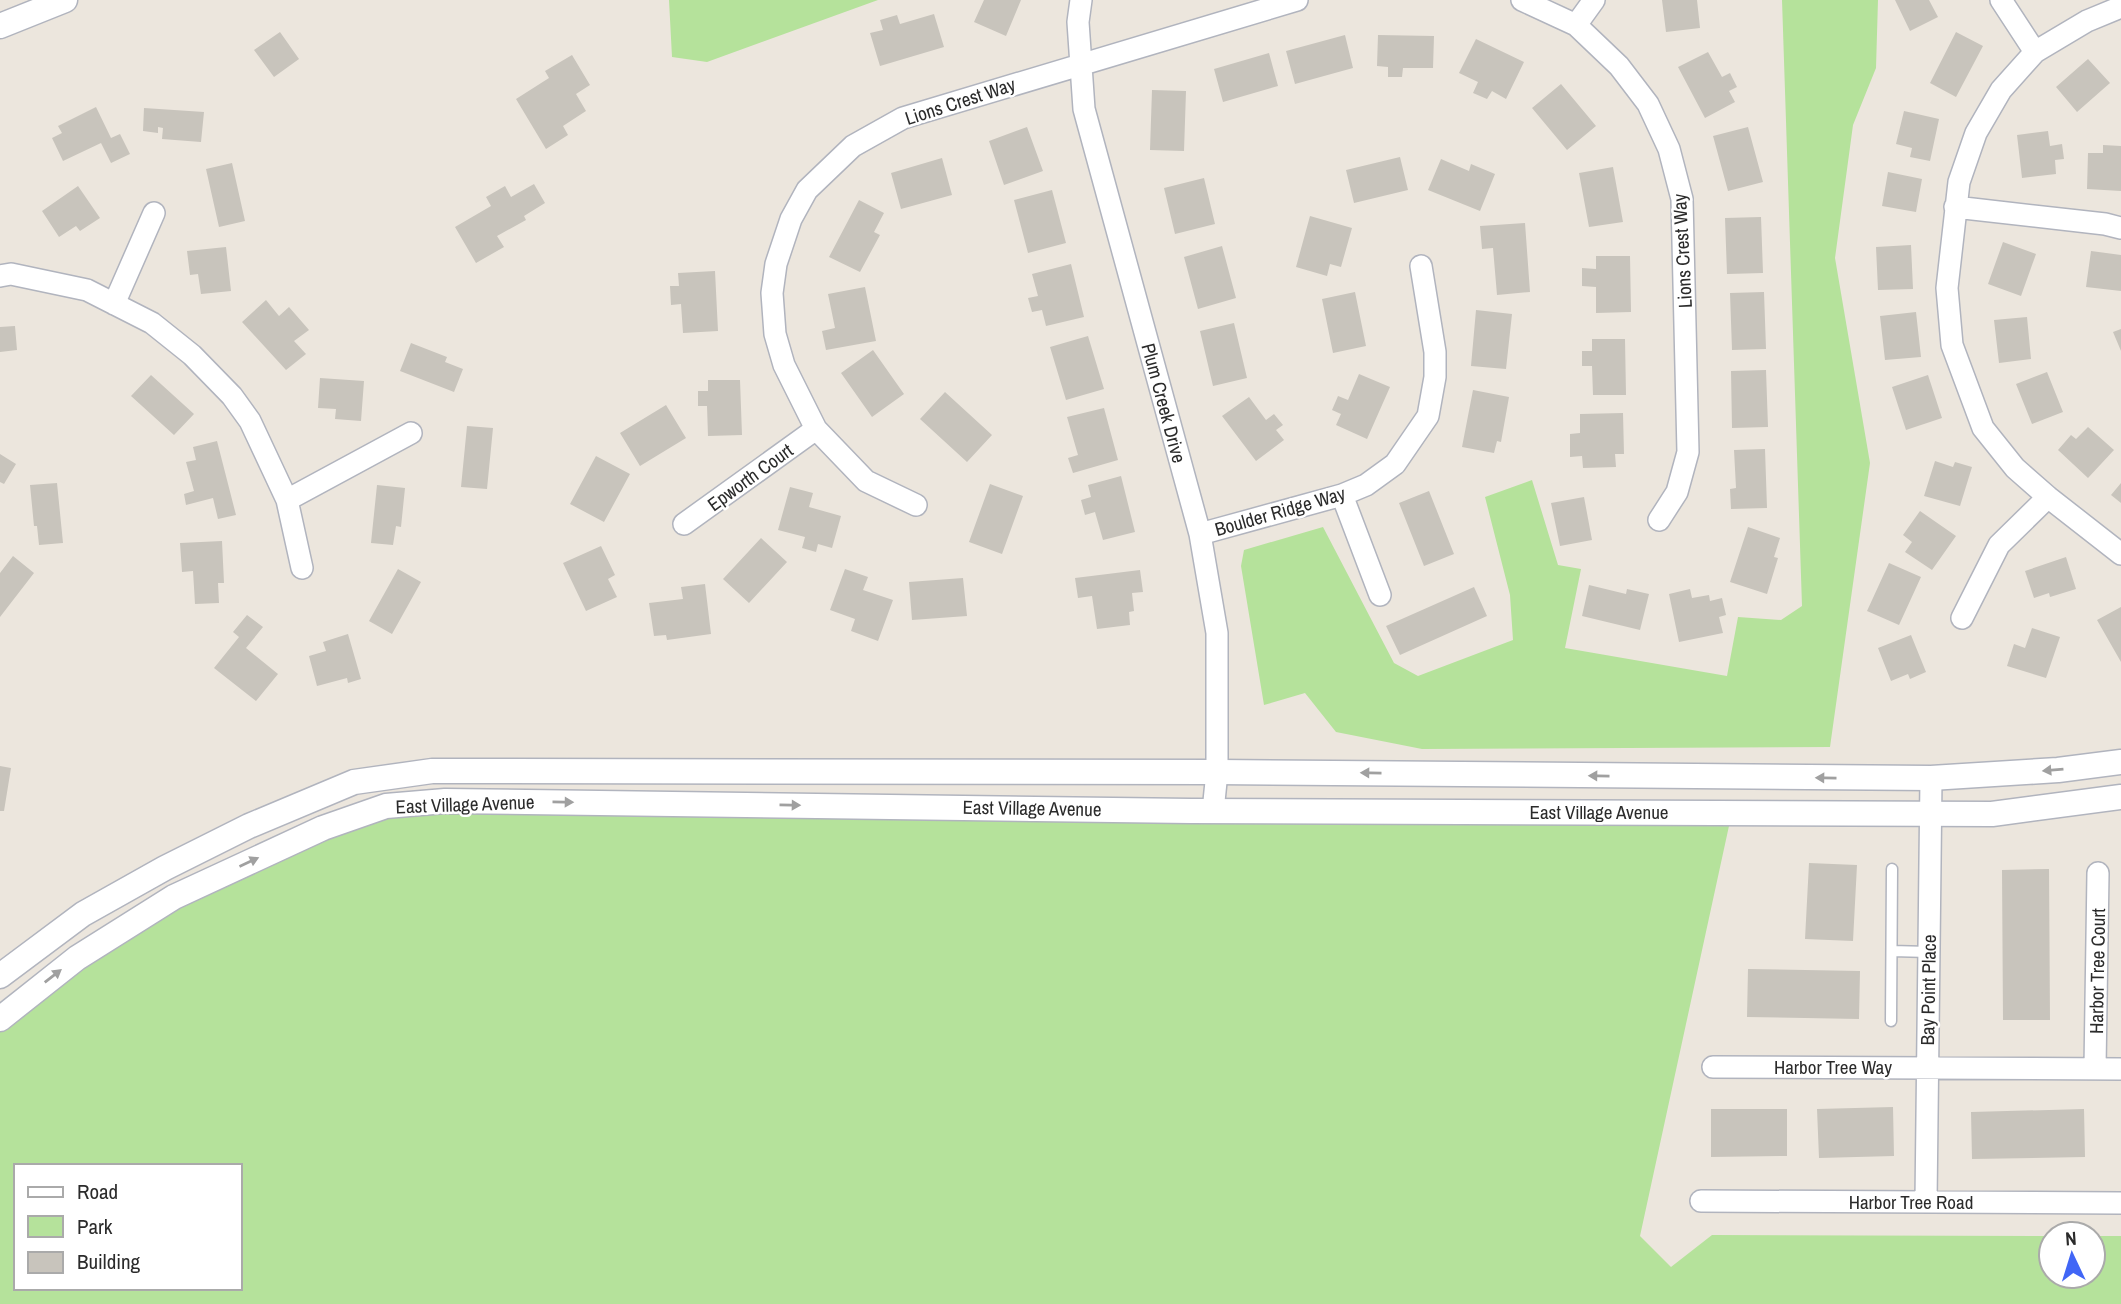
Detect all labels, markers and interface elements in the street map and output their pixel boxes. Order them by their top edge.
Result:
street label: Lions Crest Way [901,71,1019,131]
street label: Lions Crest Way [1666,193,1698,309]
street label: Plum Creek Drive [1136,340,1192,466]
street label: Epworth Court [702,437,798,517]
street label: Boulder Ridge Way [1212,480,1348,542]
one-way arrow [2042,765,2064,776]
one-way arrow [1360,768,1382,779]
one-way arrow [1587,770,1609,781]
one-way arrow [1815,772,1837,783]
street label: East Village Avenue [395,789,535,819]
street label: East Village Avenue [962,794,1102,822]
one-way arrow [552,796,574,808]
one-way arrow [780,799,802,811]
street label: East Village Avenue [1530,799,1668,825]
one-way arrow [239,856,259,868]
street label: Harbor Tree Court [2083,907,2111,1034]
street label: Bay Point Place [1914,934,1942,1046]
one-way arrow [44,970,62,984]
street label: Harbor Tree Way [1774,1054,1892,1080]
legend [14,1164,242,1290]
text: Road [77,1177,118,1206]
street label: Harbor Tree Road [1849,1189,1973,1215]
text: Park [77,1212,113,1241]
north arrow [2037,1220,2107,1290]
text: N [2064,1225,2077,1251]
text: Building [77,1247,141,1276]

